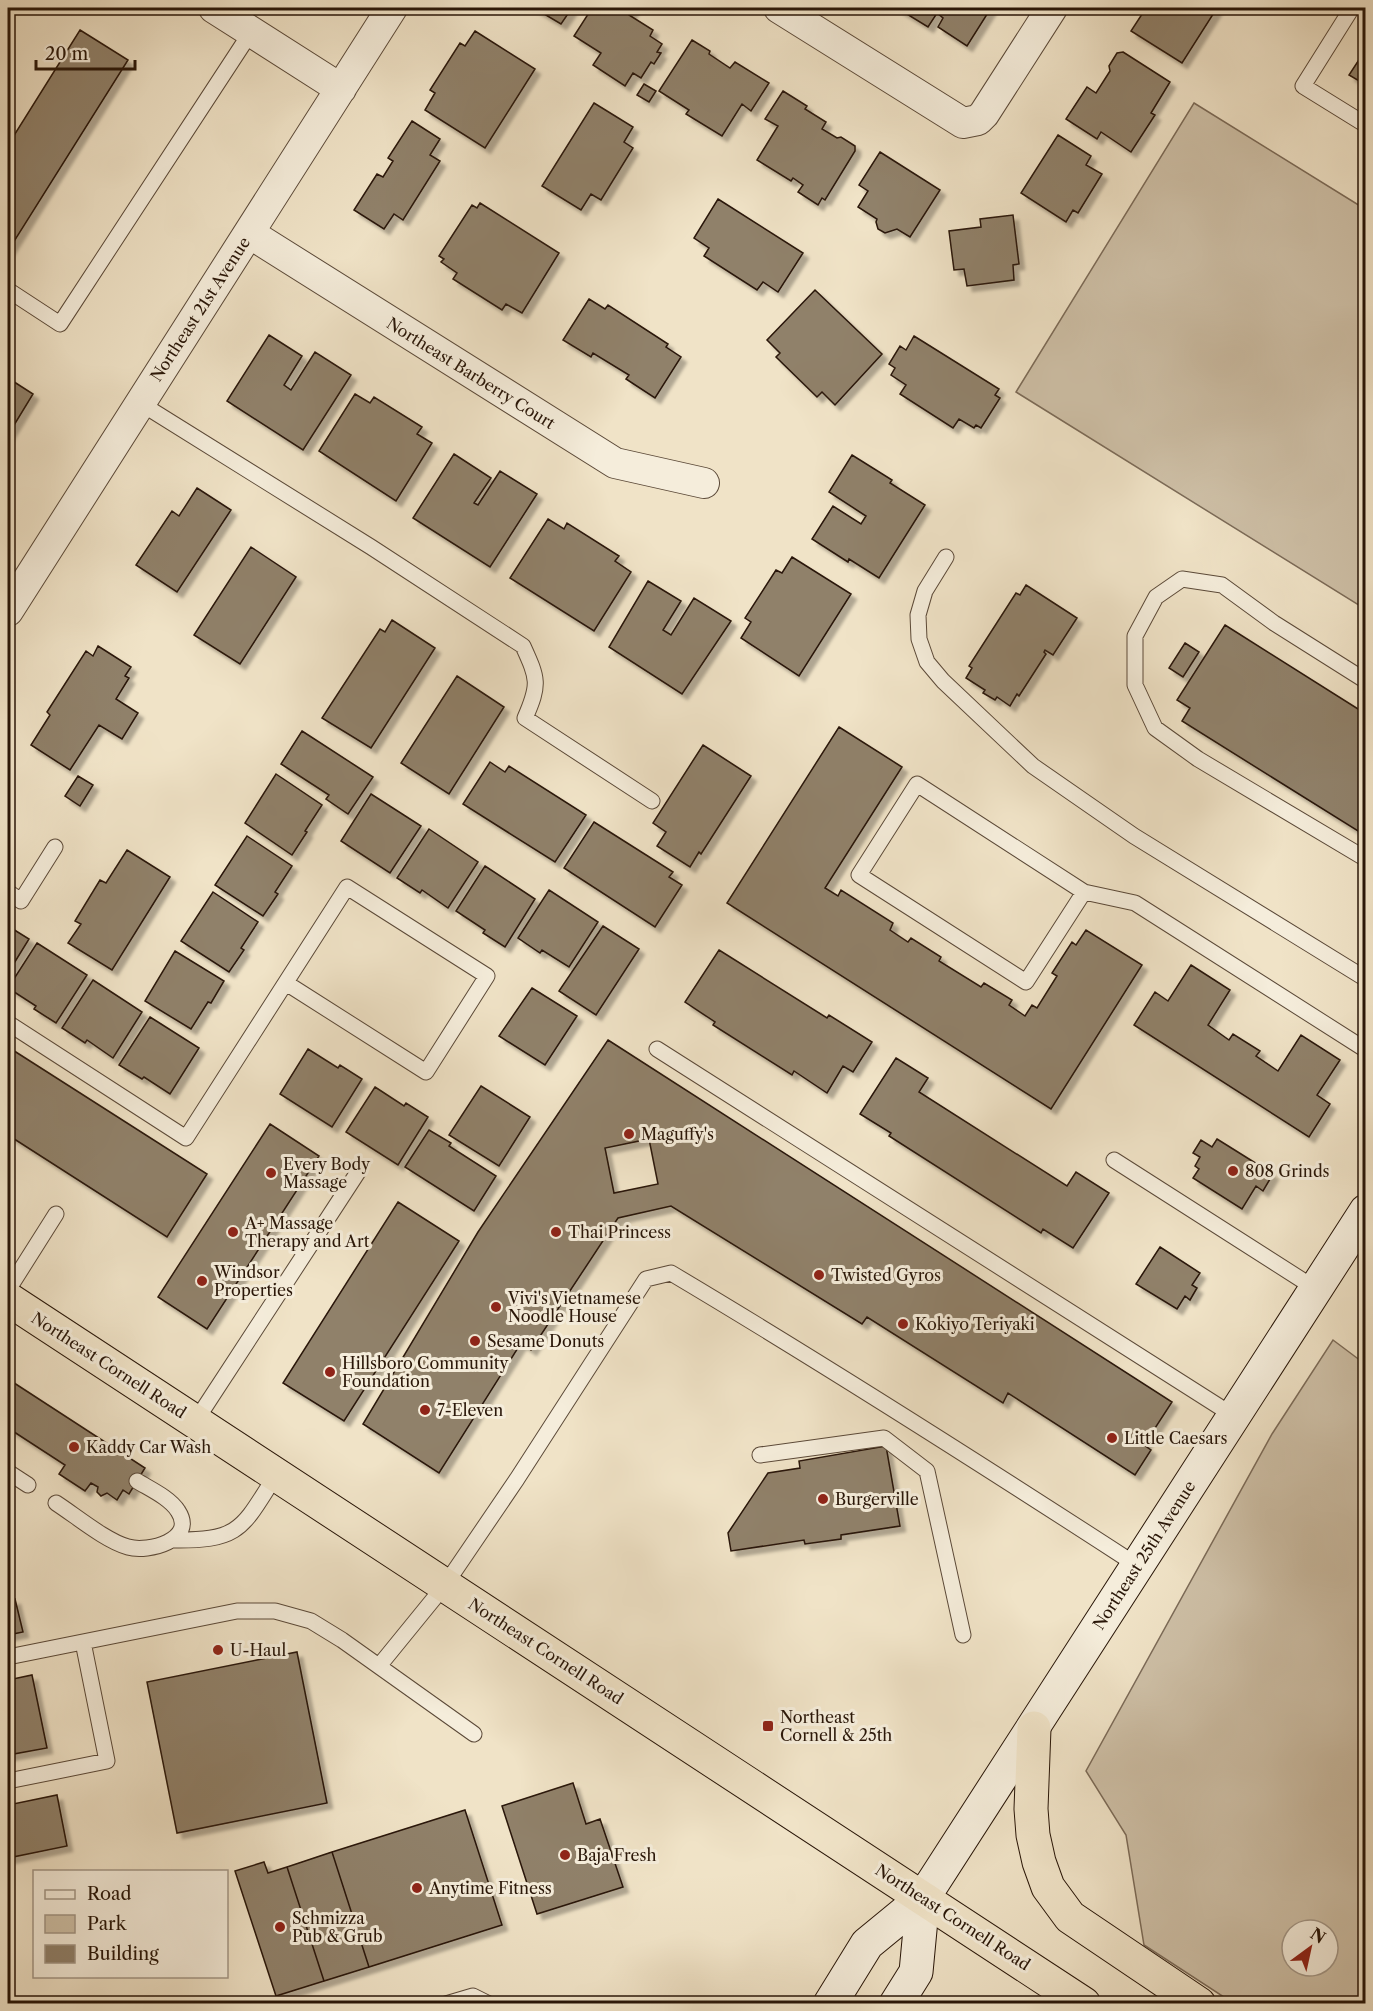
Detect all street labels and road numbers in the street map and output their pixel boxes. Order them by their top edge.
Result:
street label: Northeast 21st Avenue [146,233,254,385]
street label: Northeast Barberry Court [383,313,559,433]
street label: Northeast Cornell Road [28,1307,190,1423]
street label: Northeast 25th Avenue [1088,1477,1200,1633]
street label: Northeast Cornell Road [465,1593,627,1709]
street label: Northeast Cornell Road [872,1859,1034,1975]

